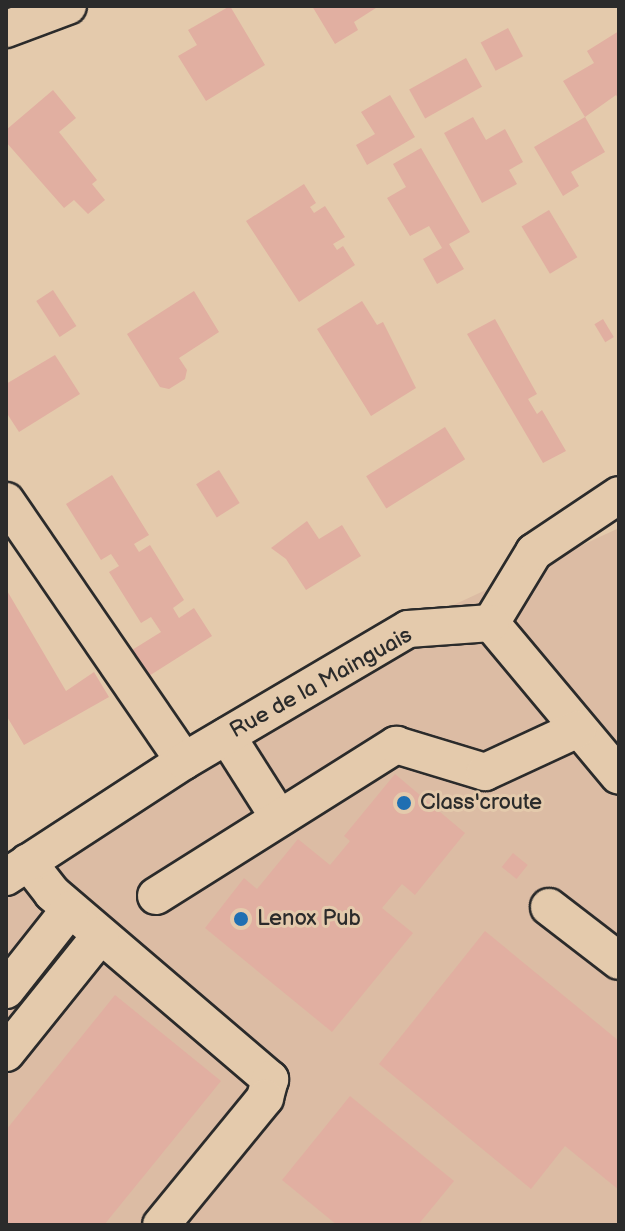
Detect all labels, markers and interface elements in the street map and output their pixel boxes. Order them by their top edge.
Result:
street label: Rue de la Mainguais [225,622,417,744]
place label: Class'croute [420,790,542,816]
marker: Class'croute [395,794,413,812]
place label: Lenox Pub [257,906,361,932]
marker: Lenox Pub [232,910,250,928]

